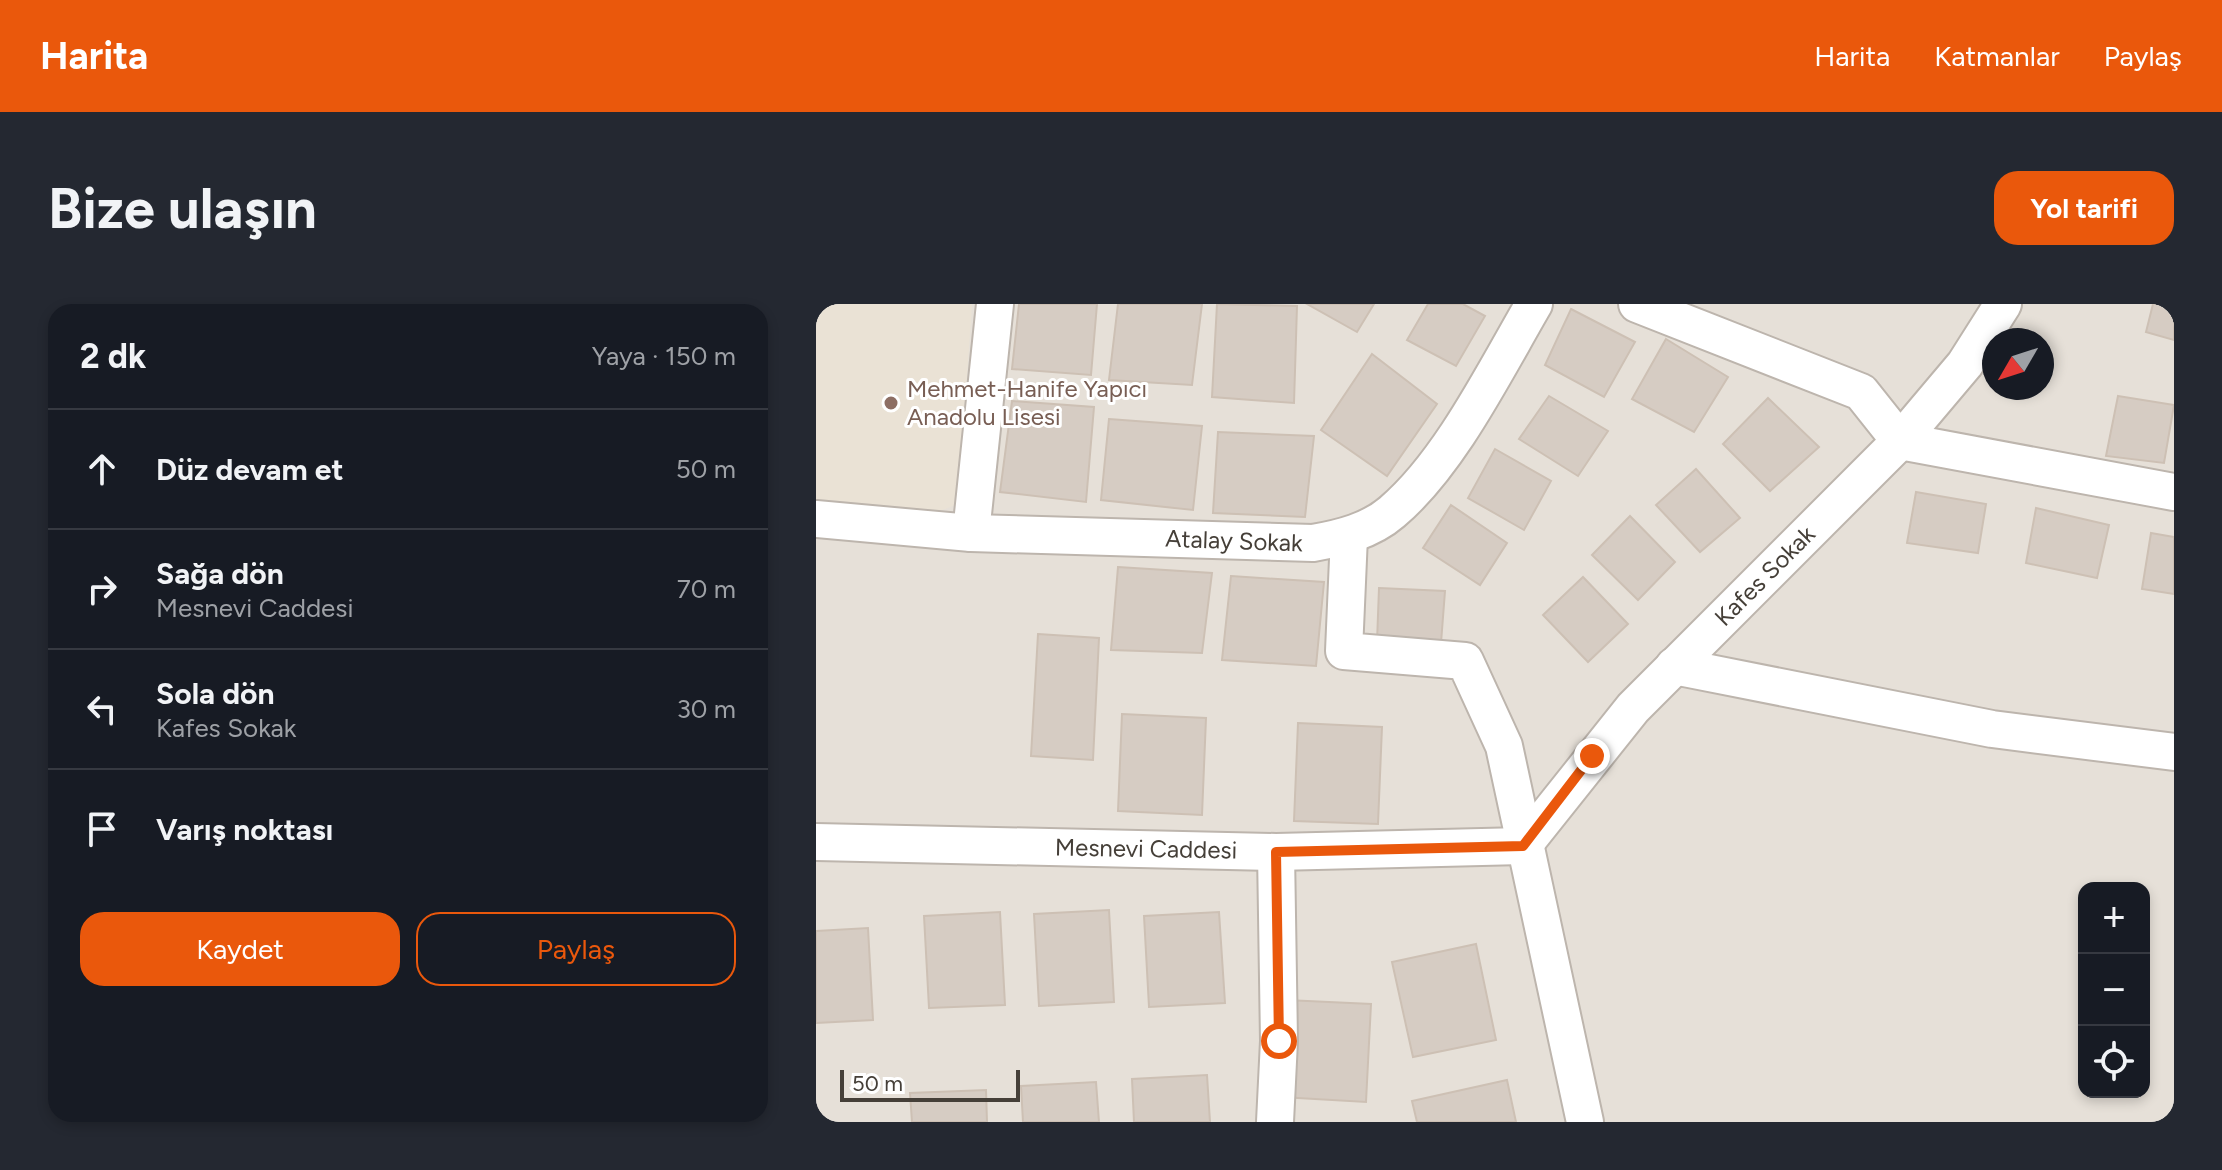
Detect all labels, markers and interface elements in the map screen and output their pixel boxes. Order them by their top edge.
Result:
text: Harita [40,33,148,79]
text: Harita [1814,39,1890,73]
text: Katmanlar [1934,39,2060,73]
text: Paylaş [2104,39,2182,73]
button: Yol tarifi [1994,171,2174,245]
text: Bize ulaşın [48,175,317,242]
north arrow [1982,328,2054,400]
text: 2 dk [80,336,146,377]
text: Yaya · 150 m [592,340,736,372]
place label: Mehmet-Hanife Yapıcı Anadolu Lisesi [907,374,1147,431]
marker: Mehmet-Hanife Yapıcı Anadolu Lisesi [882,394,900,412]
icon: ahead [80,447,124,491]
text: Düz devam et [156,451,343,488]
text: 50 m [676,453,736,485]
street label: Kafes Sokak [1709,519,1821,632]
street label: Atalay Sokak [1165,524,1303,557]
text: Sağa dön [156,555,284,592]
icon: right [80,567,124,611]
text: 70 m [677,573,736,605]
text: Mesnevi Caddesi [156,592,353,624]
text: Sola dön [156,675,274,712]
icon: left [80,687,124,731]
text: 30 m [677,693,736,725]
text: Kafes Sokak [156,712,296,744]
route end [1574,738,1610,774]
icon: arrive [80,807,124,851]
text: Varış noktası [156,811,333,848]
street label: Mesnevi Caddesi [1055,832,1237,865]
map controls [2078,882,2150,1098]
button: + [2078,882,2150,954]
button: Kaydet [80,912,400,986]
button: Paylaş [416,912,736,986]
button: − [2078,954,2150,1026]
route start [1261,1023,1297,1059]
button: locate [2078,1026,2150,1098]
scale bar [840,1066,1020,1102]
text: 50 m [852,1070,903,1097]

